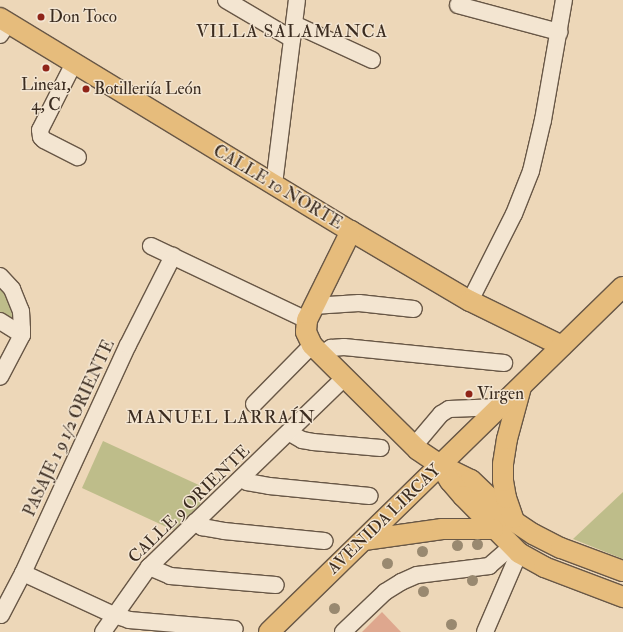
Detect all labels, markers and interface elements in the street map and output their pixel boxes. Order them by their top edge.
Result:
place label: Don Toco [49,7,117,27]
marker: Don Toco [36,12,46,22]
district label: VILLA SALAMANCA [196,21,388,43]
marker: Linea1, 4, C [41,63,51,73]
place label: Linea1, 4, C [21,75,71,115]
place label: Botilleriía León [94,79,201,99]
marker: Botilleriía León [81,84,91,94]
street label: CALLE 10 NORTE [210,140,346,234]
street label: PASAJE 1 9 1/2 ORIENTE [19,336,119,520]
place label: Virgen [477,384,524,404]
marker: Virgen [464,389,474,399]
district label: MANUEL LARRAÍN [126,407,316,429]
street label: CALLE 9 ORIENTE [124,441,254,567]
street label: AVENIDA LIRCAY [323,460,445,578]

